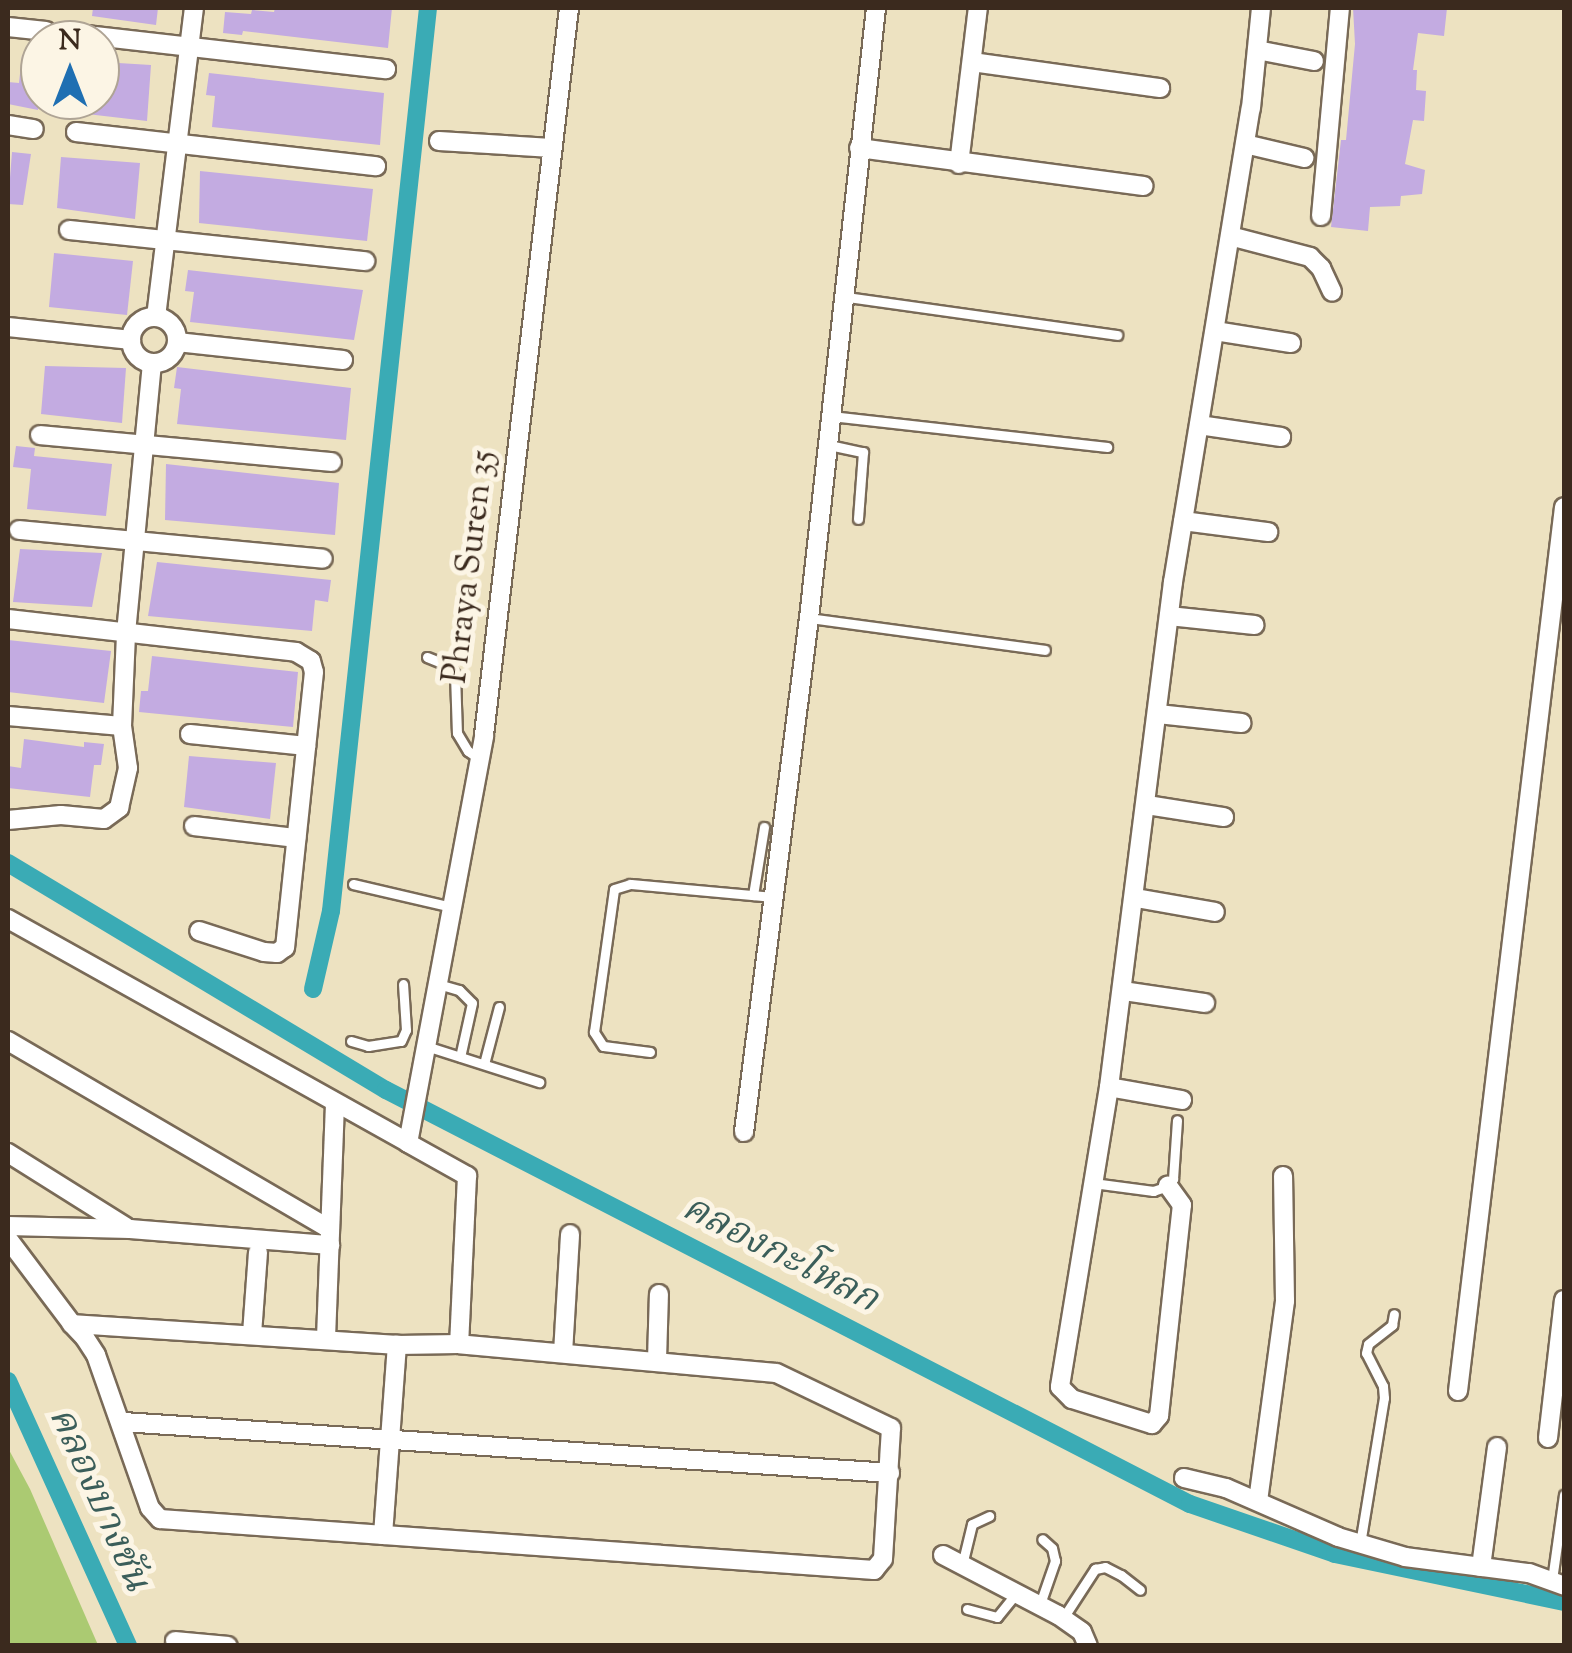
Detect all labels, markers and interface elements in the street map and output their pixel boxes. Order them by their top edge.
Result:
north arrow [20,20,120,120]
text: N [59,22,81,62]
street label: Phraya Suren 35 [436,448,506,686]
water label: คลองกะโหลก [674,1187,884,1325]
water label: คลองบางชัน [36,1401,158,1599]

